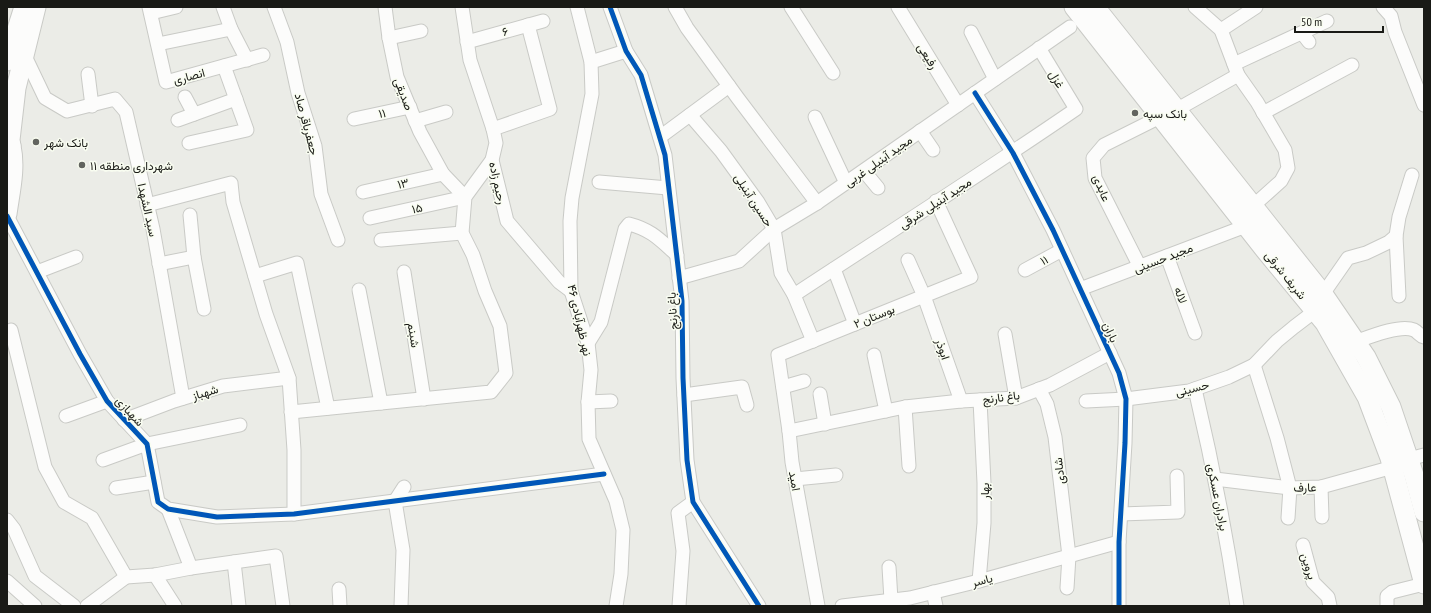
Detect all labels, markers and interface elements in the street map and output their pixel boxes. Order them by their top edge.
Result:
scale bar [1295,8,1383,34]
text: 50 m [1301,14,1322,29]
street label: ۶ [500,23,510,39]
street label: رفیعی [913,40,942,72]
street label: انصاری [171,65,207,88]
street label: غزل [1045,67,1068,91]
street label: صدیقی [390,75,417,113]
street label: جعفرباقر صاد [291,91,322,157]
street label: ۱۱ [377,105,387,121]
place label: بانک سپه [1143,106,1187,122]
marker: بانک سپه [1130,108,1140,118]
street label: مجید آبنیلی غربی [841,132,916,191]
place label: بانک شهر [43,135,88,151]
marker: بانک شهر [31,137,41,147]
place label: شهرداری منطقه ۱۱ [90,158,173,174]
marker: شهرداری منطقه ۱۱ [77,160,87,170]
street label: رحیم زاده [485,160,510,206]
street label: حسین آبنیلی [730,171,777,230]
street label: عابدی [1089,172,1114,204]
street label: ۱۳ [396,174,410,192]
street label: مجید آبنیلی شرقی [896,174,975,233]
street label: سید الشهدا [134,182,161,238]
street label: ۱۵ [410,200,424,216]
street label: مجید حسینی [1131,240,1195,277]
street label: شریف شرقی [1261,248,1310,303]
street label: ۱۱ [1037,252,1051,268]
street label: نهر ظهرآبادی ۴۶ [563,283,596,358]
street label: لاله [1171,285,1191,305]
street label: باغ نارنج [664,292,682,330]
street label: بوستان ۲ [851,301,897,332]
street label: باران [1099,319,1122,345]
street label: شبنم [404,321,423,349]
street label: ابوذر [931,335,954,362]
street label: حسینی [1174,377,1211,400]
street label: شهباز [189,381,220,404]
street label: باغ نارنج [981,387,1021,409]
street label: شهبازی [112,393,147,430]
street label: شادی [1050,457,1069,485]
street label: برادران عسکری [1203,462,1232,532]
street label: امید [786,470,804,492]
street label: عارف [1293,479,1317,496]
street label: بهار [977,483,993,500]
street label: پروین [1297,551,1320,581]
street label: یاسر [969,570,995,591]

